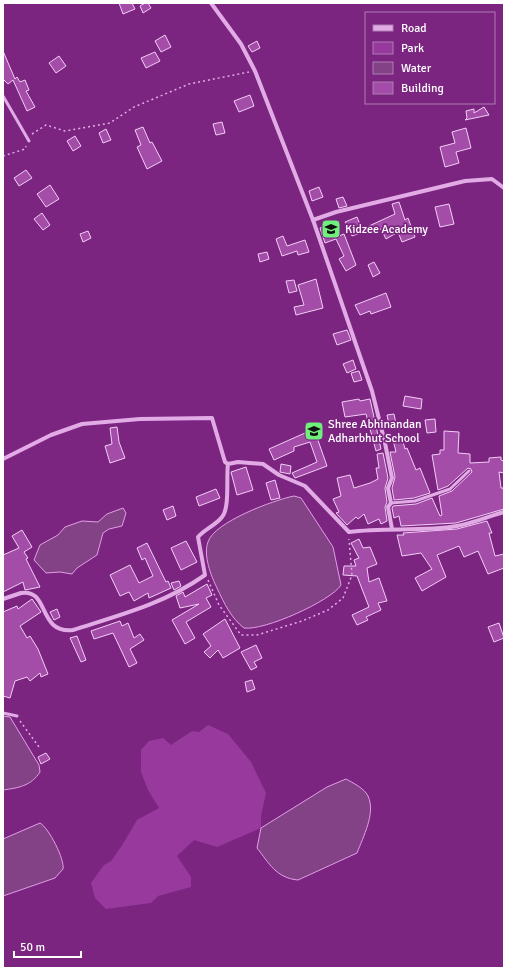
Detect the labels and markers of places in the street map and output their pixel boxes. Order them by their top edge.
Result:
school or university icon: Kidzee Academy [320,218,342,240]
place label: Kidzee Academy [345,222,428,237]
place label: Shree Abhinandan Adharbhut School [328,417,422,446]
school or university icon: Shree Abhinandan Adharbhut School [303,420,325,442]

